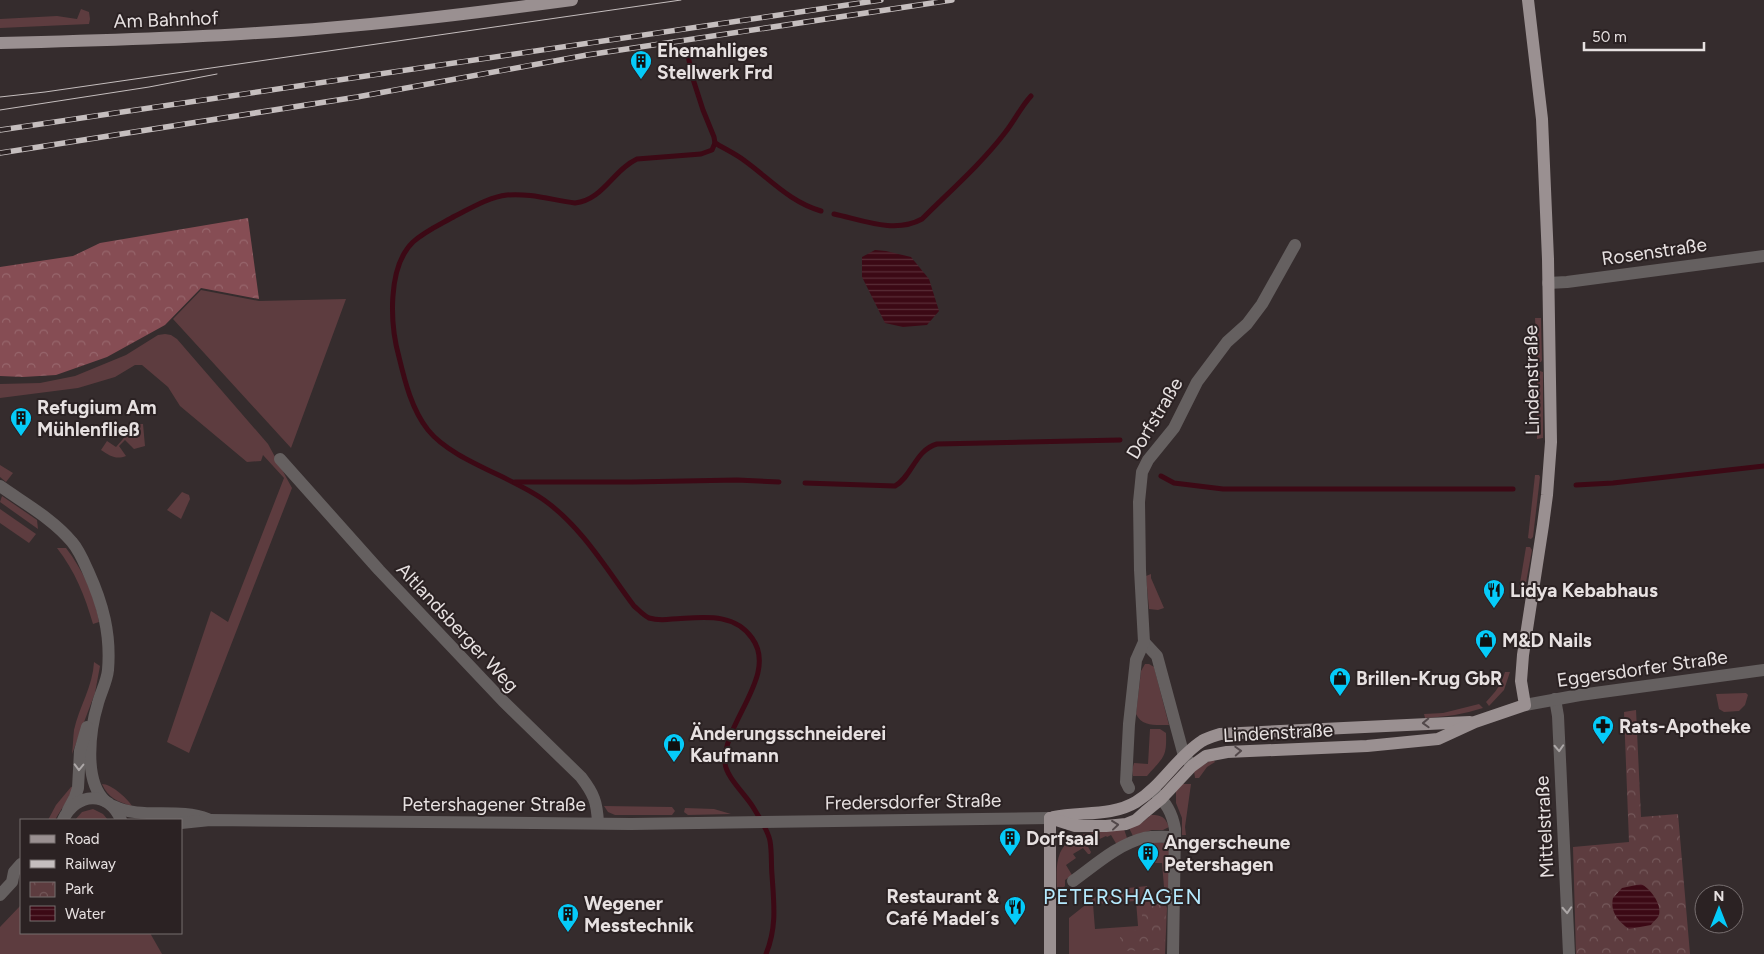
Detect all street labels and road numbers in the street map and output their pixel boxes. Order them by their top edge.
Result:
street label: Am Bahnhof [113,6,219,33]
street label: Rosenstraße [1600,233,1708,270]
street label: Lindenstraße [1519,325,1544,435]
street label: Dorfstraße [1121,373,1188,463]
street label: Altlandsberger Weg [392,558,523,697]
street label: Eggersdorfer Straße [1555,645,1729,692]
street label: Lindenstraße [1222,718,1334,747]
street label: Mittelstraße [1530,775,1559,879]
street label: Fredersdorfer Straße [824,788,1002,815]
street label: Petershagener Straße [402,793,586,816]

